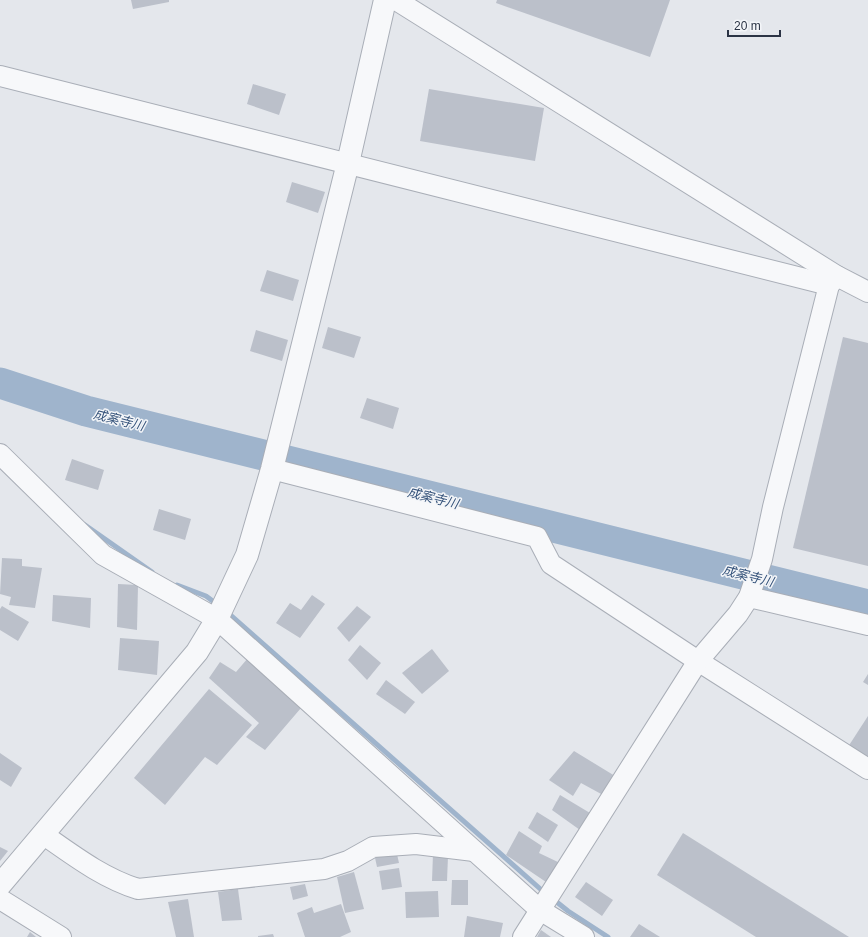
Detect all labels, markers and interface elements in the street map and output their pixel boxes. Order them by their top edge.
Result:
scale bar [728,12,780,38]
text: 20 m [734,19,761,33]
water label: 成案寺川 [92,406,148,434]
water label: 成案寺川 [406,484,462,512]
water label: 成案寺川 [721,562,777,590]

